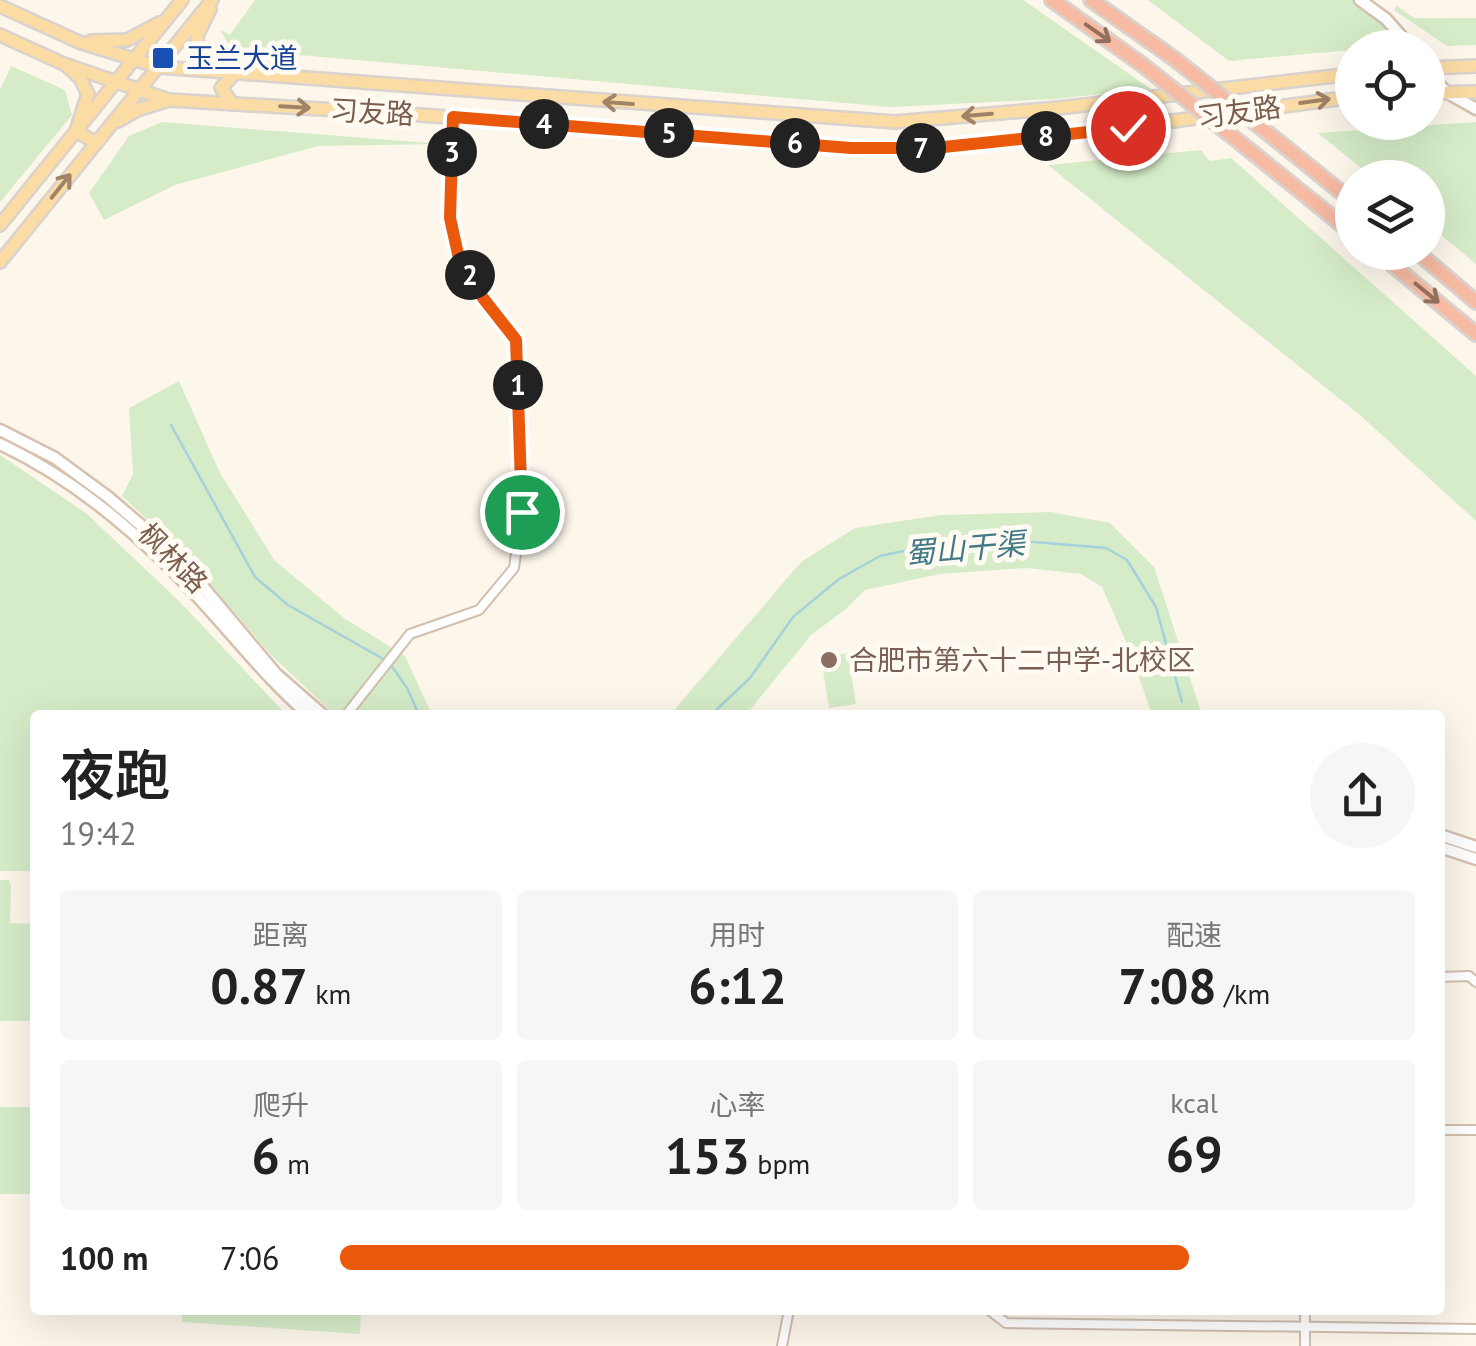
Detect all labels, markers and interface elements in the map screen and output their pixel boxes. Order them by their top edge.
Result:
one-way arrow [1084,22,1111,43]
map controls [1335,30,1445,270]
button: locate [1335,30,1445,140]
place label: 玉兰大道 [186,39,298,76]
marker: 玉兰大道 [150,45,176,71]
pin [1086,86,1171,171]
street label: 习友路 [1195,87,1283,136]
street label: 习友路 [329,91,415,132]
one-way arrow [1299,91,1331,109]
one-way arrow [603,93,635,112]
one-way arrow [278,98,310,117]
pin: 4 [519,99,569,149]
icon: check [1101,101,1156,156]
text: 4 [536,105,552,142]
one-way arrow [962,105,994,124]
pin: 5 [644,108,694,158]
pin: 8 [1021,111,1071,161]
text: 5 [661,114,677,151]
text: 8 [1038,117,1054,154]
pin: 6 [770,118,820,168]
pin: 7 [896,123,946,173]
text: 6 [787,124,803,161]
pin: 3 [427,127,477,177]
text: 7 [913,129,929,166]
text: 3 [444,133,460,170]
button: layers [1335,160,1445,270]
one-way arrow [50,174,72,200]
pin: 2 [445,250,495,300]
text: 2 [462,256,478,293]
one-way arrow [1414,282,1440,304]
pin: 1 [493,360,543,410]
text: 1 [510,366,526,403]
pin [480,470,565,555]
icon: arrive [495,485,550,540]
street label: 枫林路 [131,515,216,600]
water label: 蜀山干渠 [903,523,1030,572]
place label: 合肥市第六十二中学-北校区 [849,641,1195,678]
marker: 合肥市第六十二中学-北校区 [818,649,840,671]
text: 夜跑 [60,739,170,810]
button: share [1310,743,1415,848]
text: 19:42 [60,812,137,854]
text: 距离 [253,916,309,953]
text: 用时 [709,916,766,953]
text: 配速 [1166,916,1222,953]
text: 0.87 [210,953,308,1018]
text: 6:12 [688,953,787,1018]
text: 7:08 [1118,953,1217,1018]
text: km [308,975,351,1012]
text: /km [1217,975,1270,1012]
text: kcal [1170,1084,1218,1121]
text: 爬升 [253,1086,309,1123]
text: 心率 [709,1086,766,1123]
text: 69 [1166,1121,1223,1186]
text: 6 [252,1123,280,1188]
text: 153 [665,1123,750,1188]
text: m [280,1145,310,1182]
text: bpm [750,1145,810,1182]
text: 100 m [60,1237,148,1279]
text: 7:06 [220,1237,279,1279]

